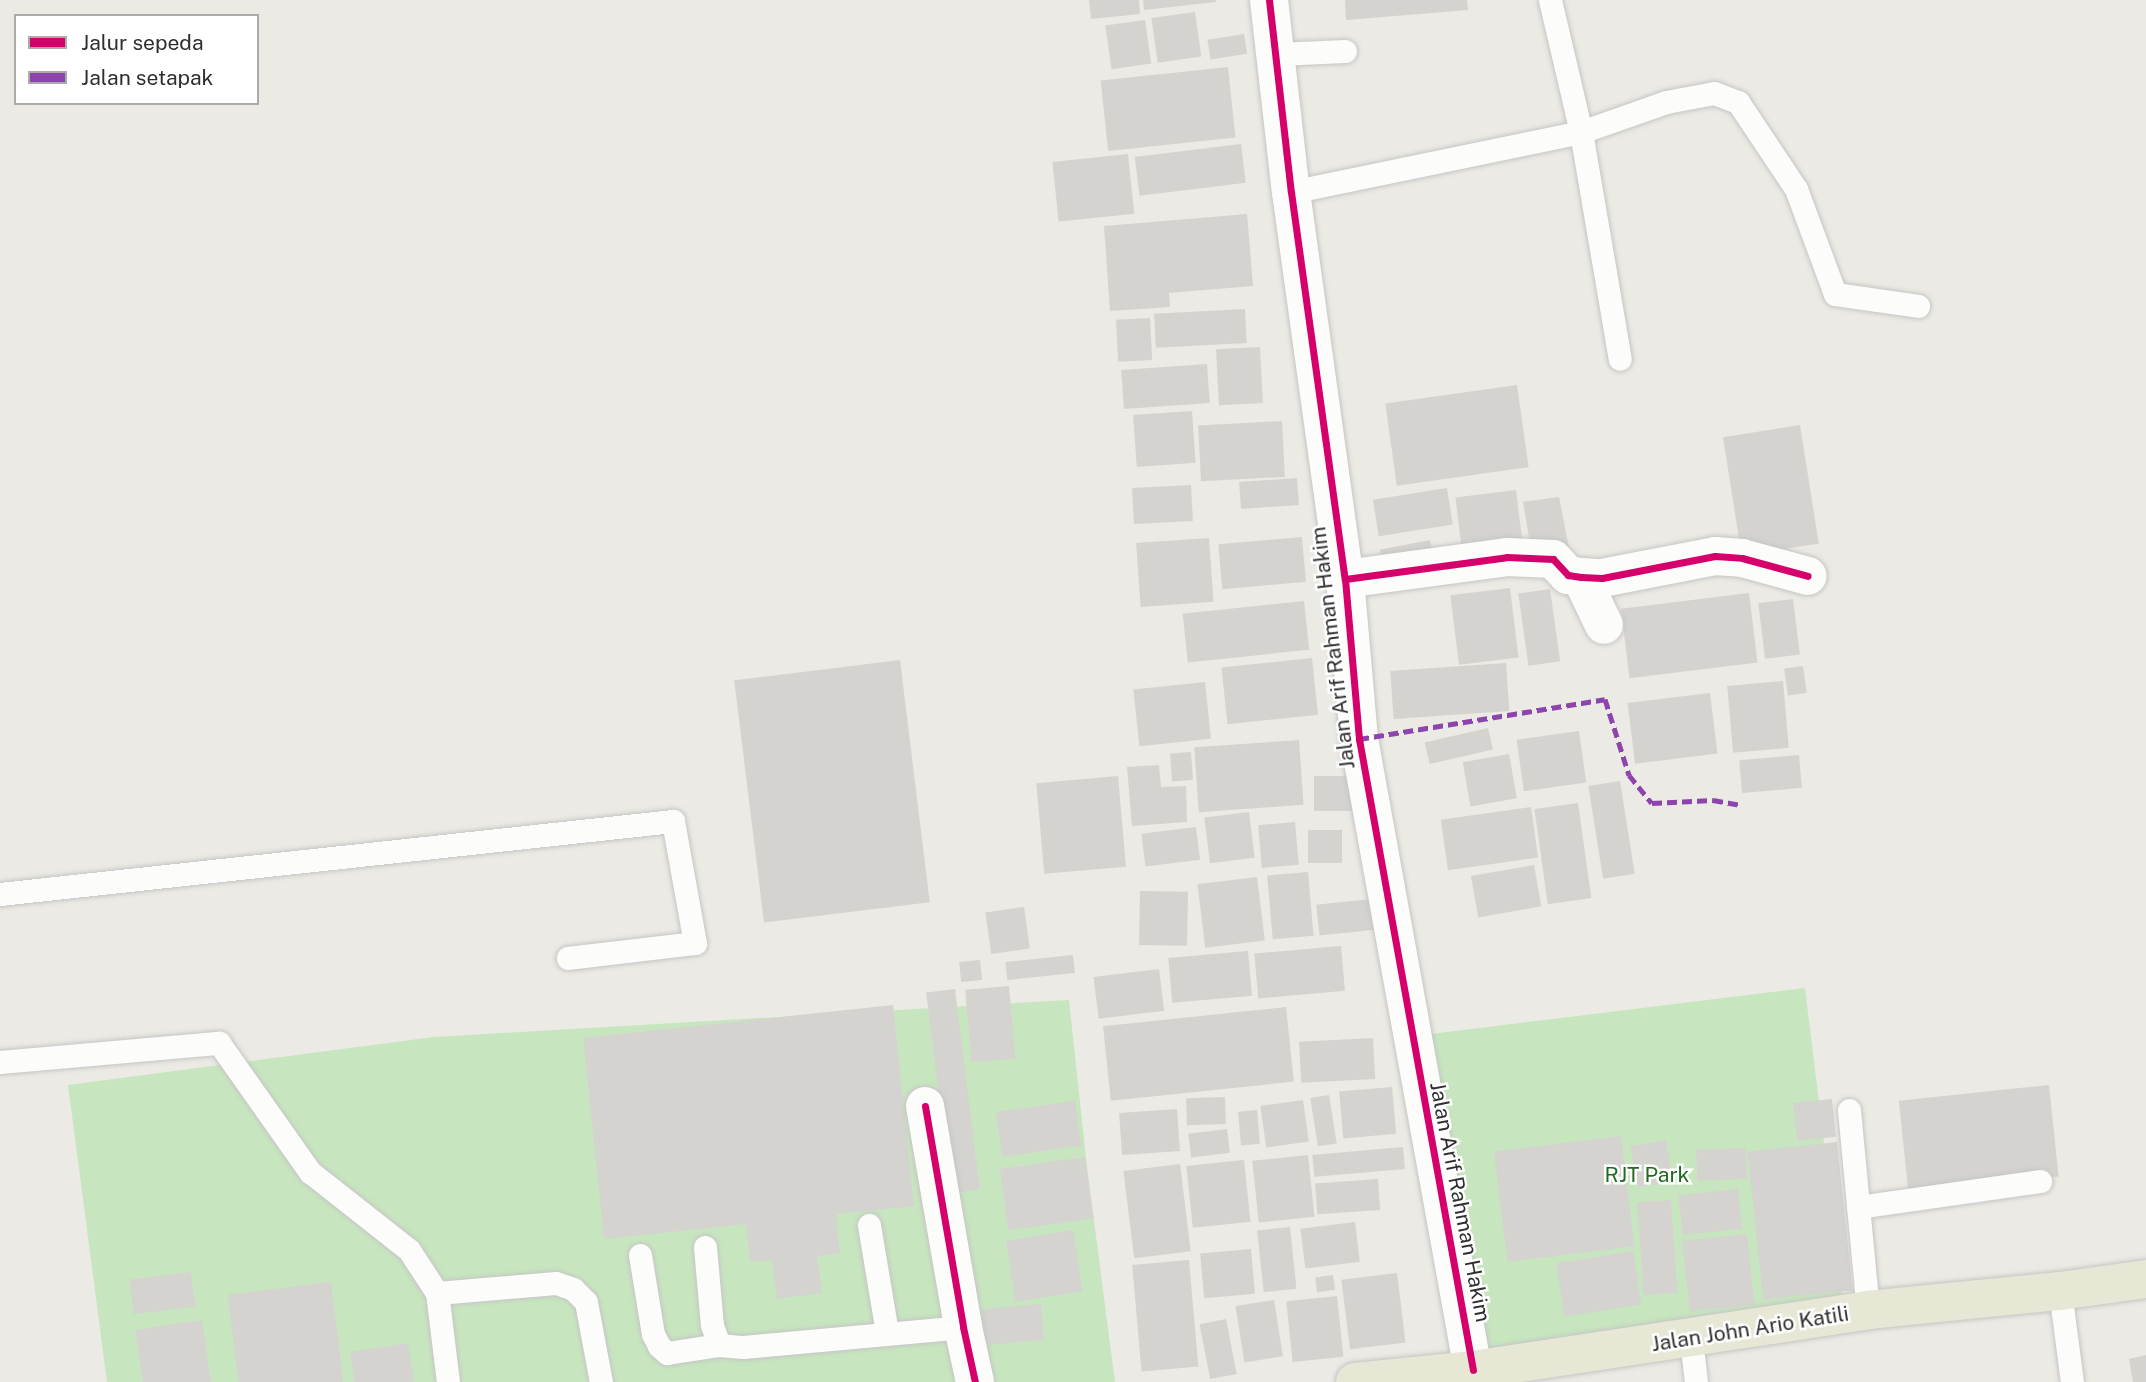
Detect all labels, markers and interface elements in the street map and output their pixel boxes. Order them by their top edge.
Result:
legend [14,14,259,105]
text: Jalur sepeda [81,30,204,55]
text: Jalan setapak [81,65,213,90]
street label: Jalan Arif Rahman Hakim [1306,525,1360,771]
street label: Jalan Arif Rahman Hakim [1424,1080,1496,1324]
park label: RJT Park [1605,1162,1689,1188]
street label: Jalan John Ario Katili [1649,1301,1851,1357]

